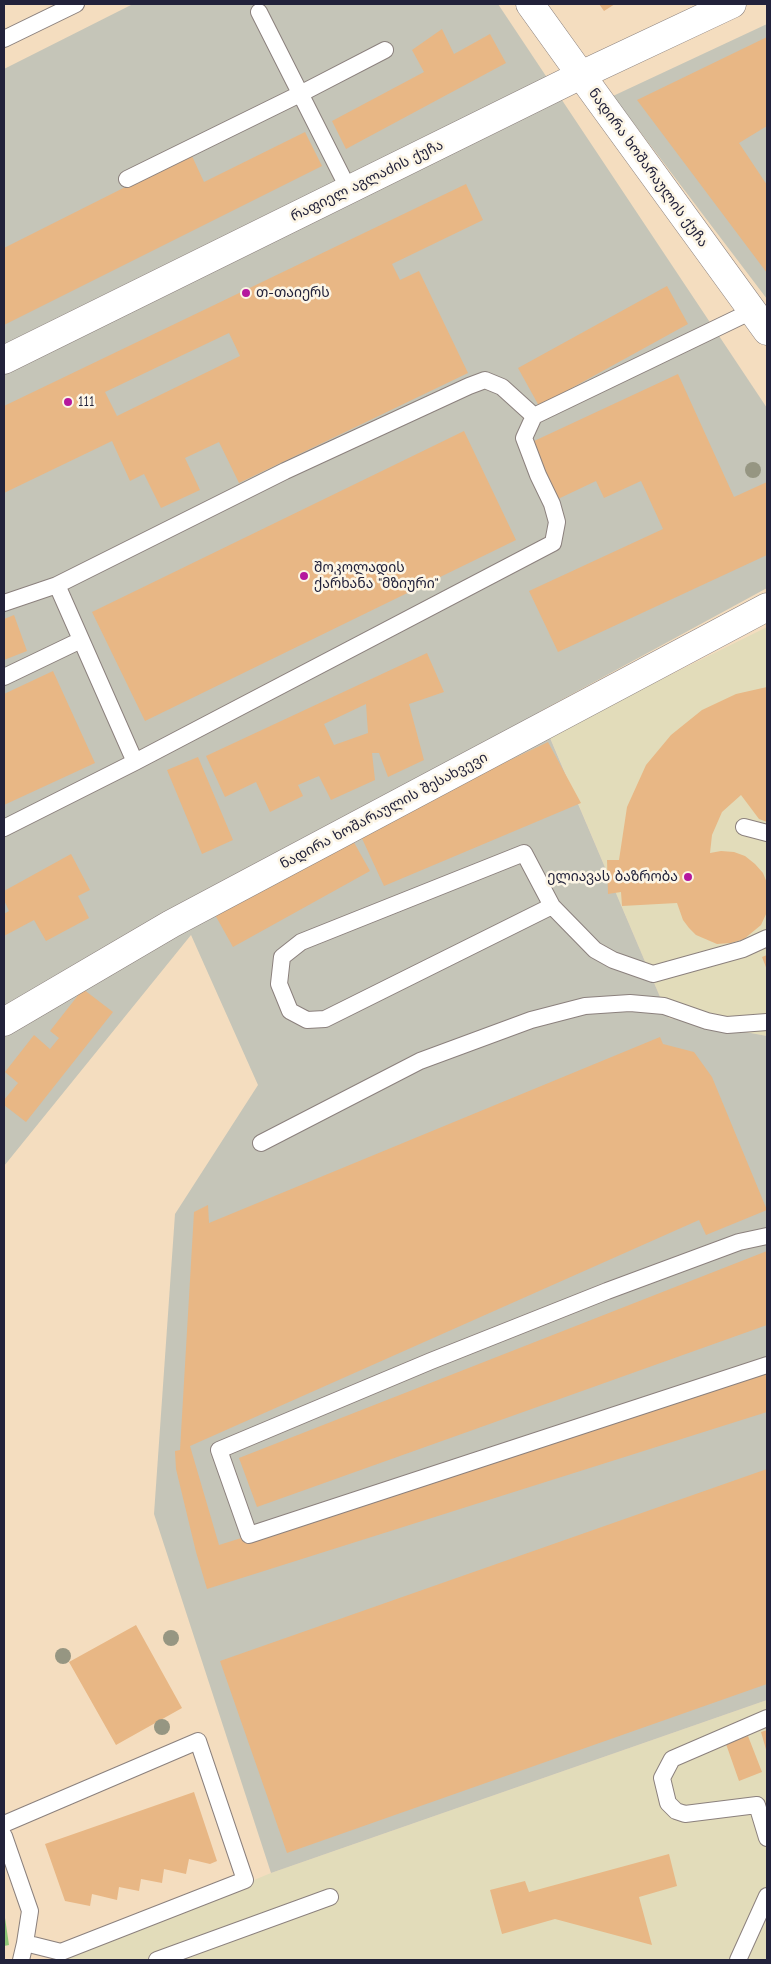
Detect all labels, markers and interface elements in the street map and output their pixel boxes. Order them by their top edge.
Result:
street label: ნადირა ხოშარაულის ქუჩა [585,85,711,251]
street label: რაფიელ აგლაძის ქუჩა [288,137,446,225]
place label: თ-თაიერს [256,285,330,301]
marker: თ-თაიერს [240,287,252,299]
place label: 111 [78,394,95,410]
marker: 111 [62,396,74,408]
place label: შოკოლადის ქარხანა "მზიური" [314,560,439,592]
marker: შოკოლადის ქარხანა "მზიური" [298,570,310,582]
street label: ნადირა ხოშარაულის შესახვევი [277,749,491,873]
place label: ელიავას ბაზრობა [547,869,678,885]
marker: ელიავას ბაზრობა [682,871,694,883]

